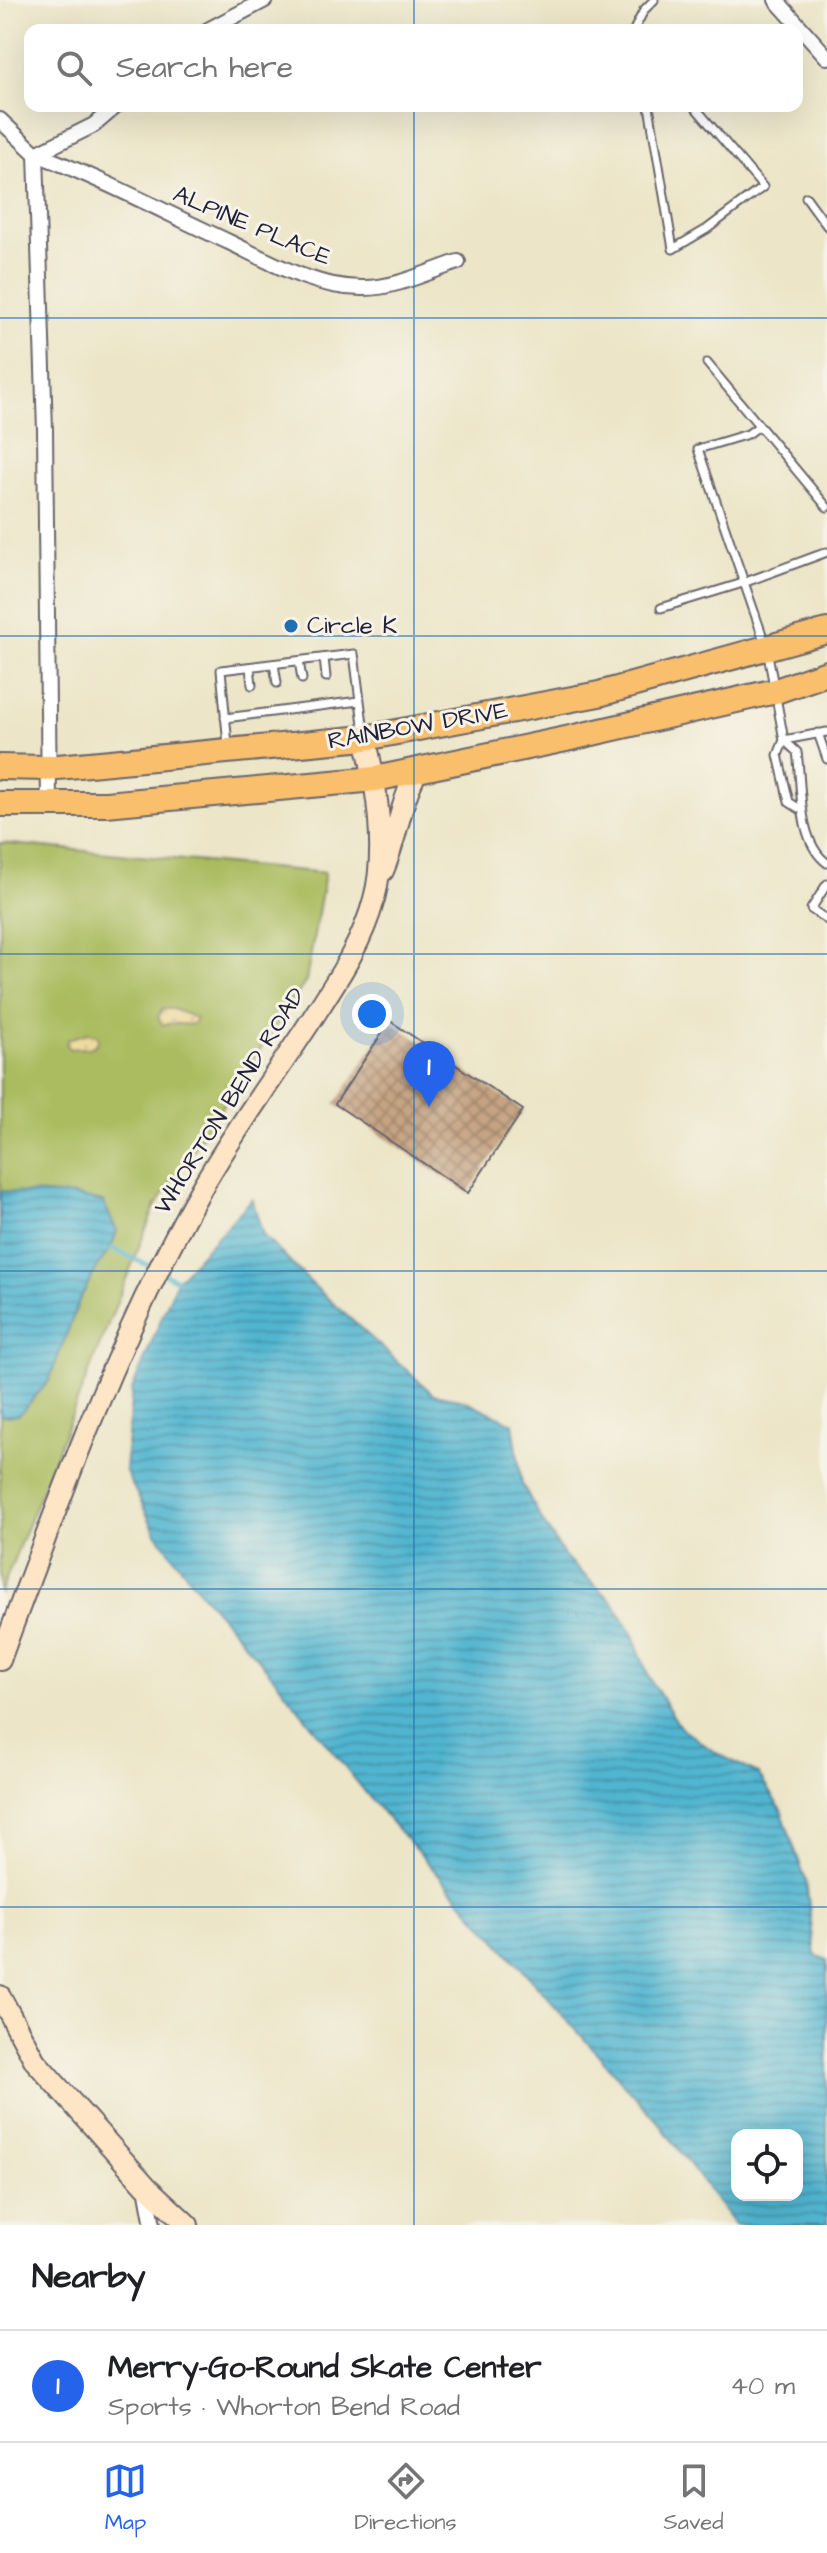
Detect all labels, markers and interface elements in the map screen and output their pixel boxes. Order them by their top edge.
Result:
search box [24,24,803,112]
icon: search [52,46,96,90]
text: Search here [116,47,293,89]
street label: ALPINE PLACE [168,177,336,275]
place label: Circle K [307,609,397,643]
marker: Circle K [282,617,300,635]
street label: RAINBOW DRIVE [325,693,511,759]
street label: WHORTON BEND ROAD [146,981,314,1221]
your location [352,994,392,1034]
pin: 1 [403,1041,455,1107]
map controls [731,2129,803,2201]
button: locate [731,2129,803,2201]
text: Nearby [32,2253,146,2301]
text: Merry-Go-Round Skate Center [108,2347,542,2389]
text: 1 [56,2368,60,2404]
text: 40 m [730,2368,795,2404]
text: Sports · Whorton Bend Road [108,2389,460,2425]
tab: Map [103,2459,147,2538]
tab: Directions [354,2459,457,2538]
tab: Saved [664,2459,724,2538]

